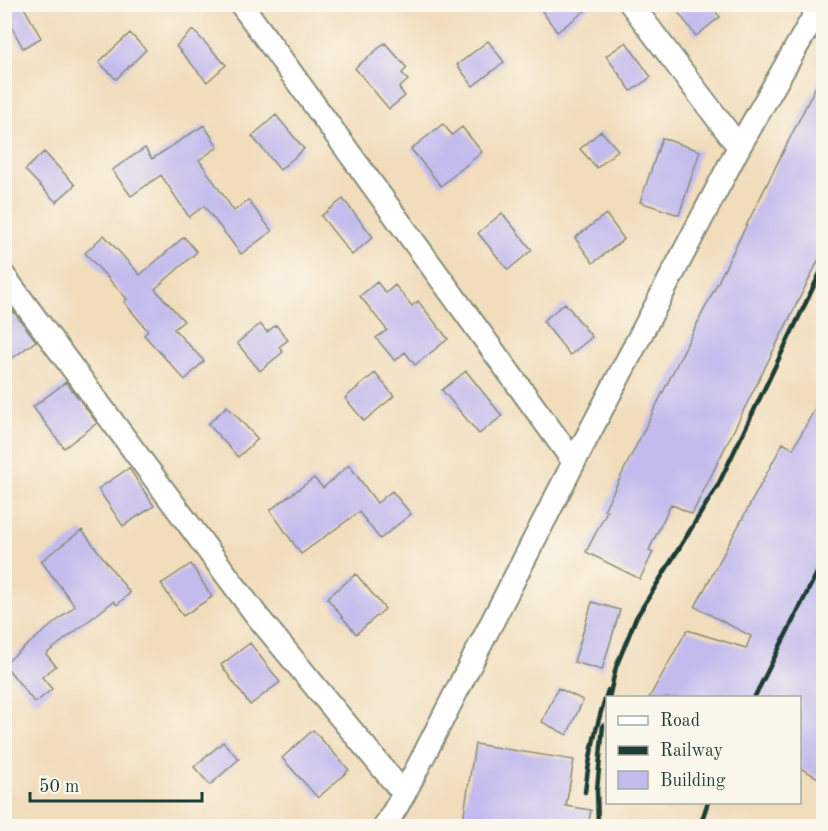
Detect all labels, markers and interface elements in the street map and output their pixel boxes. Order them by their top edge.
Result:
legend [606,696,801,804]
text: Road [660,712,700,730]
text: Railway [660,742,723,760]
scale bar [30,765,202,803]
text: Building [660,772,726,790]
text: 50 m [39,778,79,796]

